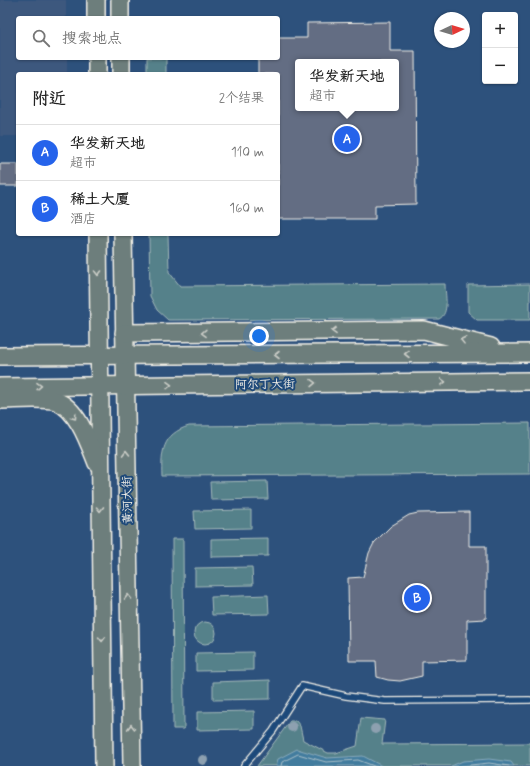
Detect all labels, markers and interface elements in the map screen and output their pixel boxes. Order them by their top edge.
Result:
north arrow [434,12,470,48]
map controls [482,12,518,84]
button: + [482,12,518,48]
search box [16,16,280,60]
icon: search [30,27,52,49]
text: 搜索地点 [62,29,122,49]
button: − [482,48,518,84]
popup [295,59,399,111]
text: 华发新天地 [309,67,385,87]
text: 附近 [32,88,66,110]
text: 超市 [309,88,336,105]
text: 2个结果 [219,90,264,107]
pin: A [334,124,360,154]
text: 华发新天地 [70,134,145,154]
text: A [41,144,49,161]
text: 110 m [231,144,264,161]
text: 超市 [70,155,96,172]
text: 稀土大厦 [70,190,130,210]
text: B [41,200,49,217]
text: 160 m [229,200,264,217]
text: 酒店 [70,211,96,228]
one-way arrow [94,270,102,276]
your location [249,326,269,346]
one-way arrow [331,327,337,335]
one-way arrow [201,329,207,337]
one-way arrow [460,336,467,345]
one-way arrow [404,350,410,358]
one-way arrow [274,351,280,359]
street label: 阿尔丁大街 [235,376,295,394]
one-way arrow [440,378,446,386]
one-way arrow [310,379,316,387]
one-way arrow [166,381,172,389]
one-way arrow [36,382,42,391]
one-way arrow [69,413,77,420]
one-way arrow [122,450,130,456]
street label: 黄河大街 [120,476,136,524]
one-way arrow [96,506,104,512]
pin: B [404,583,430,613]
one-way arrow [124,594,133,600]
one-way arrow [98,636,106,642]
one-way arrow [127,724,135,730]

